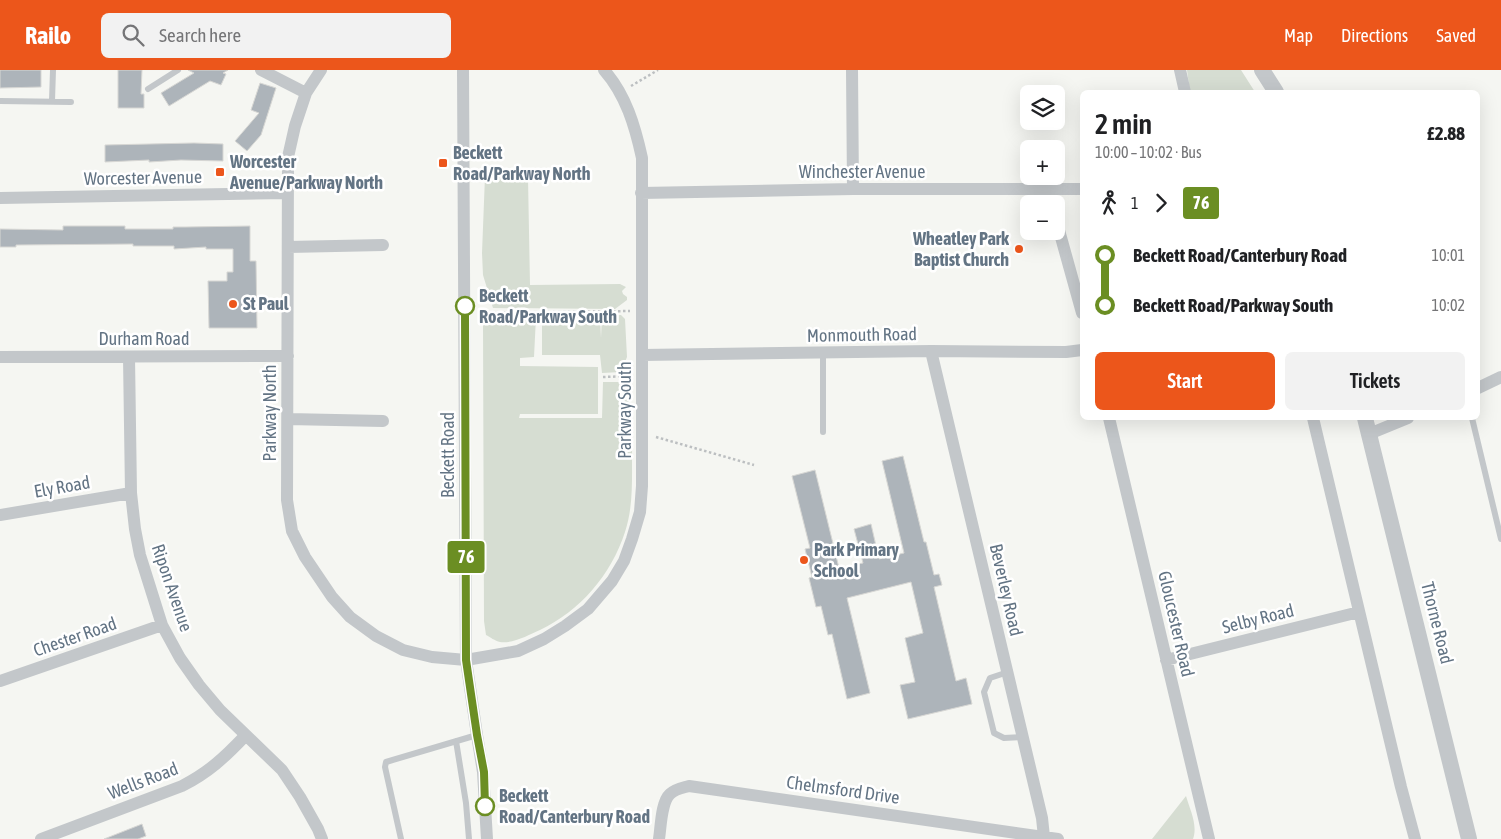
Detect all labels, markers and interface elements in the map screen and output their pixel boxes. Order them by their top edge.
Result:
search box [101,13,451,58]
icon: search [119,21,147,49]
text: Railo [25,22,71,49]
text: Search here [159,24,241,46]
text: Map [1284,25,1313,46]
text: Directions [1341,25,1408,46]
text: Saved [1436,25,1476,46]
map controls [1020,85,1065,240]
button: layers [1020,85,1065,130]
text: 2 min [1095,108,1152,140]
text: £2.88 [1427,122,1465,144]
button: + [1020,140,1065,185]
place label: Beckett Road/Parkway North [453,142,591,184]
text: 10:00 – 10:02 · Bus [1095,143,1202,161]
place label: Worcester Avenue/Parkway North [229,151,383,193]
marker: Beckett Road/Parkway North [437,157,449,169]
street label: Winchester Avenue [799,161,925,182]
street label: Worcester Avenue [84,166,202,189]
marker: Worcester Avenue/Parkway North [214,166,226,178]
icon: walk [1095,189,1123,217]
icon: forward [1147,189,1175,217]
text: 76 [1193,192,1209,213]
text: 1 [1131,194,1139,212]
button: − [1020,195,1065,240]
place label: Wheatley Park Baptist Church [912,228,1010,270]
marker: Wheatley Park Baptist Church [1013,243,1025,255]
text: Beckett Road/Canterbury Road [1133,244,1347,266]
text: 10:01 [1431,246,1465,264]
place label: Beckett Road/Parkway South [479,285,617,327]
place label: St Paul [243,293,289,314]
text: Beckett Road/Parkway South [1133,294,1333,316]
marker: Beckett Road/Parkway South [455,296,475,316]
text: 10:02 [1431,296,1465,314]
marker: St Paul [227,298,239,310]
street label: Monmouth Road [807,323,917,346]
street label: Durham Road [99,328,189,349]
button: Start [1095,352,1275,410]
button: Tickets [1285,352,1465,410]
street label: Parkway South [614,361,635,459]
street label: Parkway North [259,364,280,462]
street label: Beckett Road [437,412,458,498]
street label: Ely Road [32,471,92,502]
place label: Park Primary School [814,539,899,581]
street label: Ripon Avenue [148,541,197,634]
line badge: 76 [444,541,488,573]
street label: Beverley Road [986,542,1027,638]
text: 76 [458,546,474,567]
marker: Park Primary School [798,554,810,566]
street label: Gloucester Road [1154,569,1199,679]
street label: Thorne Road [1417,580,1458,666]
street label: Selby Road [1220,599,1296,638]
street label: Chester Road [30,612,119,661]
street label: Wells Road [105,758,181,803]
street label: Chelmsford Drive [785,771,901,808]
place label: Beckett Road/Canterbury Road [499,785,650,827]
marker: Beckett Road/Canterbury Road [475,796,495,816]

